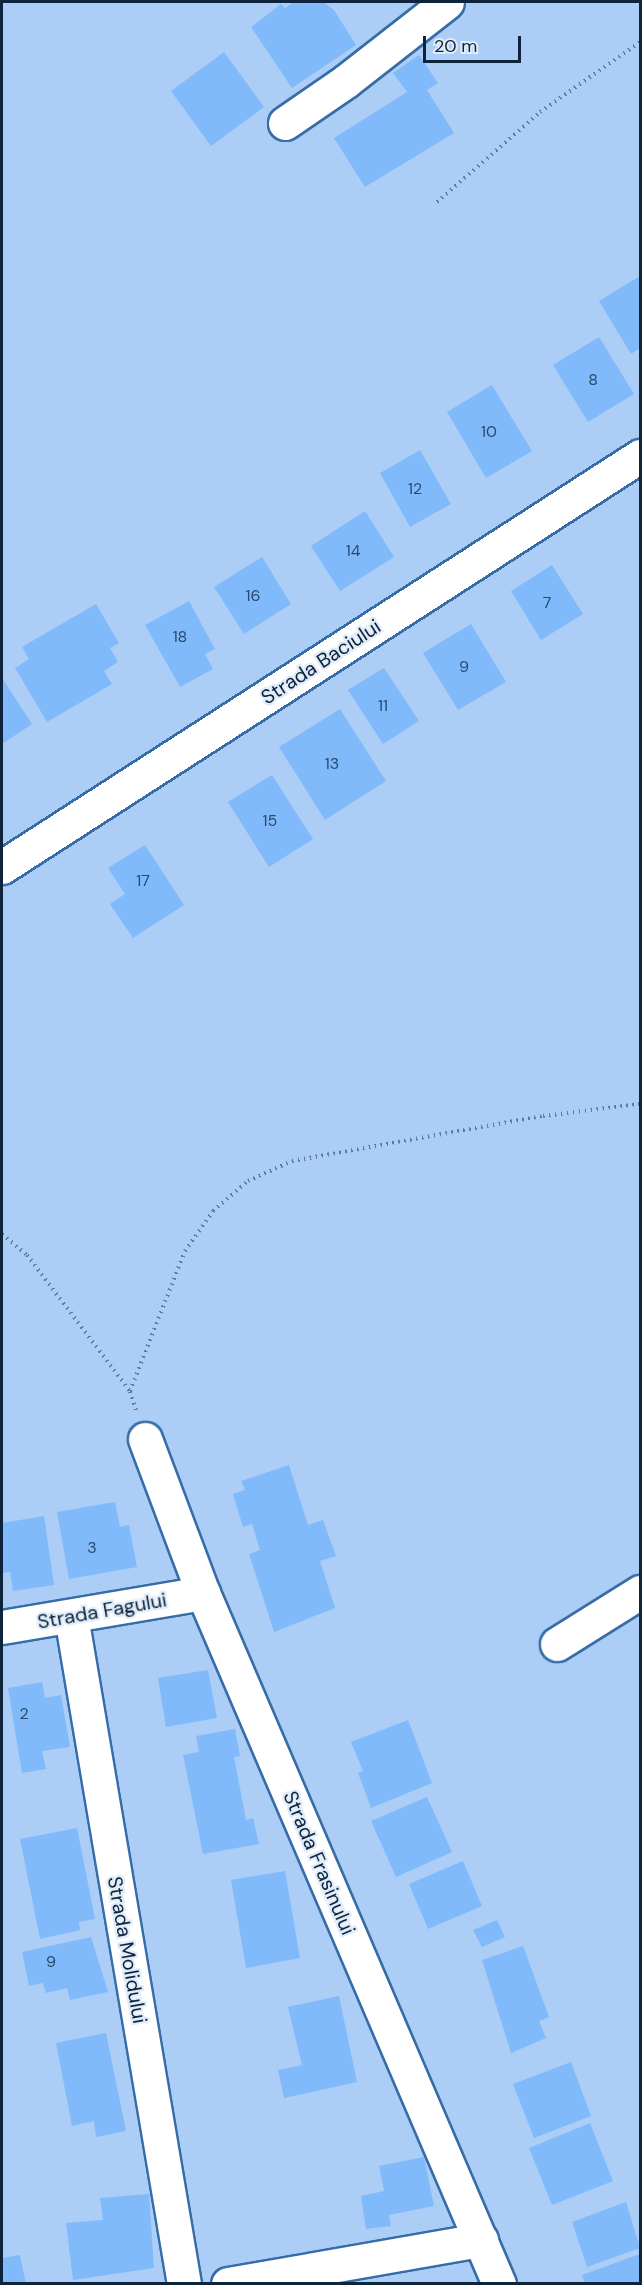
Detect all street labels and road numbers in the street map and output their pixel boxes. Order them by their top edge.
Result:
street label: Strada Baciului [257,614,385,710]
street label: Strada Fagului [36,1588,168,1634]
street label: Strada Frasinului [278,1787,360,1939]
street label: Strada Molidului [102,1874,152,2026]

